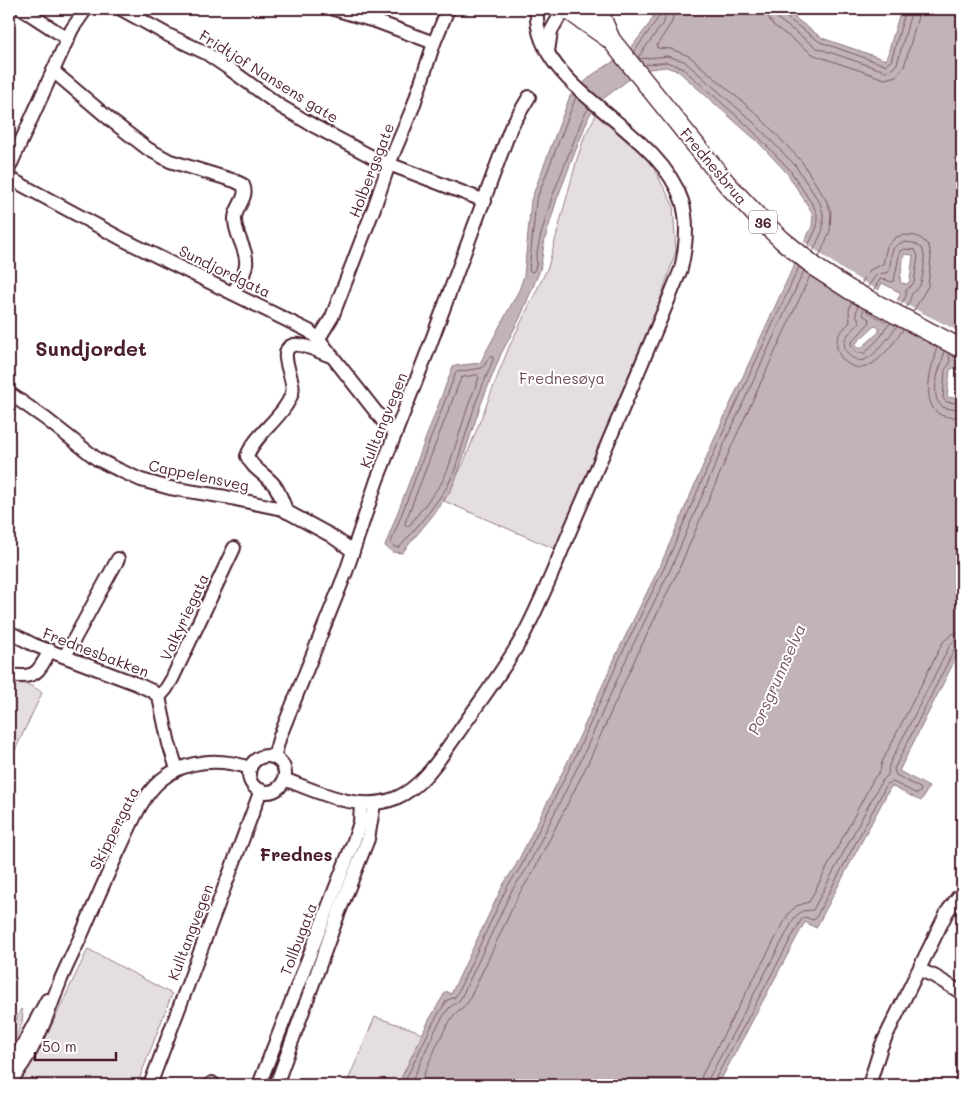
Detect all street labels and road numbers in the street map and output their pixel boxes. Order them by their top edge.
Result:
street label: Fridtjof Nansens gate [196,25,342,127]
street label: Holbergsgate [344,120,398,220]
street label: Frednesbrua [676,123,752,209]
road number: 36 [749,210,777,233]
street label: Sundjordgata [176,240,274,302]
street label: Kulltangvegen [355,369,411,471]
street label: Cappelensveg [147,455,251,495]
street label: Valkyriegata [155,570,213,664]
street label: Frednesbakken [40,623,152,681]
street label: Skippergata [85,783,143,873]
street label: Kulltangvegen [163,881,217,983]
street label: Tollbugata [275,900,321,978]

